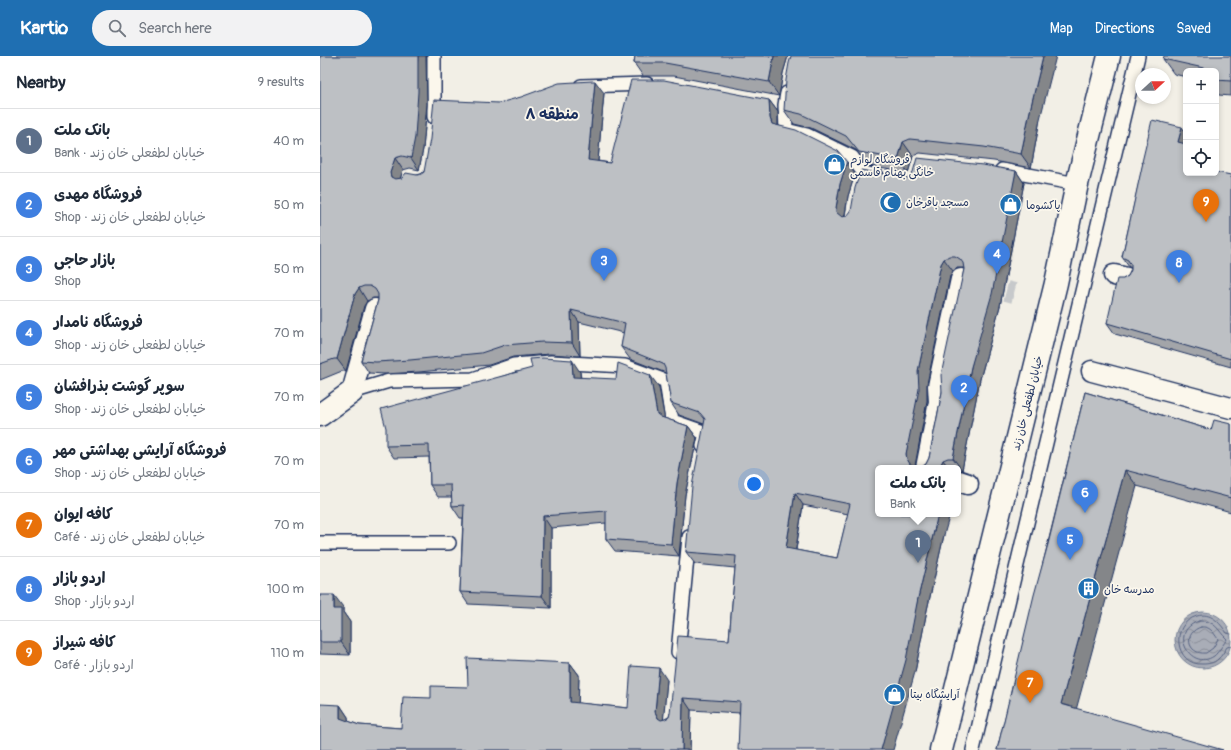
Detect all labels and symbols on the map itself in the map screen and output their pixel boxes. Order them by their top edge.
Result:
north arrow [1135,68,1171,104]
district label: منطقه ۸ [525,105,579,124]
shop icon: فروشگاه لوازم خانگی بهنام قاسمی [822,152,848,178]
place label: فروشگاه لوازم خانگی بهنام قاسمی [850,153,934,181]
mosque icon: مسجد باقرخان [877,189,903,215]
pin: 9 [1193,189,1219,222]
shop icon: پاکشوما [998,192,1024,218]
place label: مسجد باقرخان [906,196,969,210]
place label: پاکشوما [1026,199,1060,213]
pin: 4 [984,241,1010,274]
pin: 3 [591,248,617,281]
pin: 8 [1166,250,1192,283]
street label: خیابان لطفعلی خان زند [1009,354,1047,452]
pin: 2 [951,375,977,408]
your location [744,474,764,494]
pin: 6 [1072,480,1098,513]
pin: 5 [1057,527,1083,560]
pin: 1 [905,530,931,563]
building icon: مدرسه خان [1076,576,1102,602]
place label: مدرسه خان [1104,583,1154,596]
pin: 7 [1017,670,1043,703]
shop icon: آرایشگاه بیتا [882,681,908,707]
place label: آرایشگاه بیتا [910,688,961,702]

